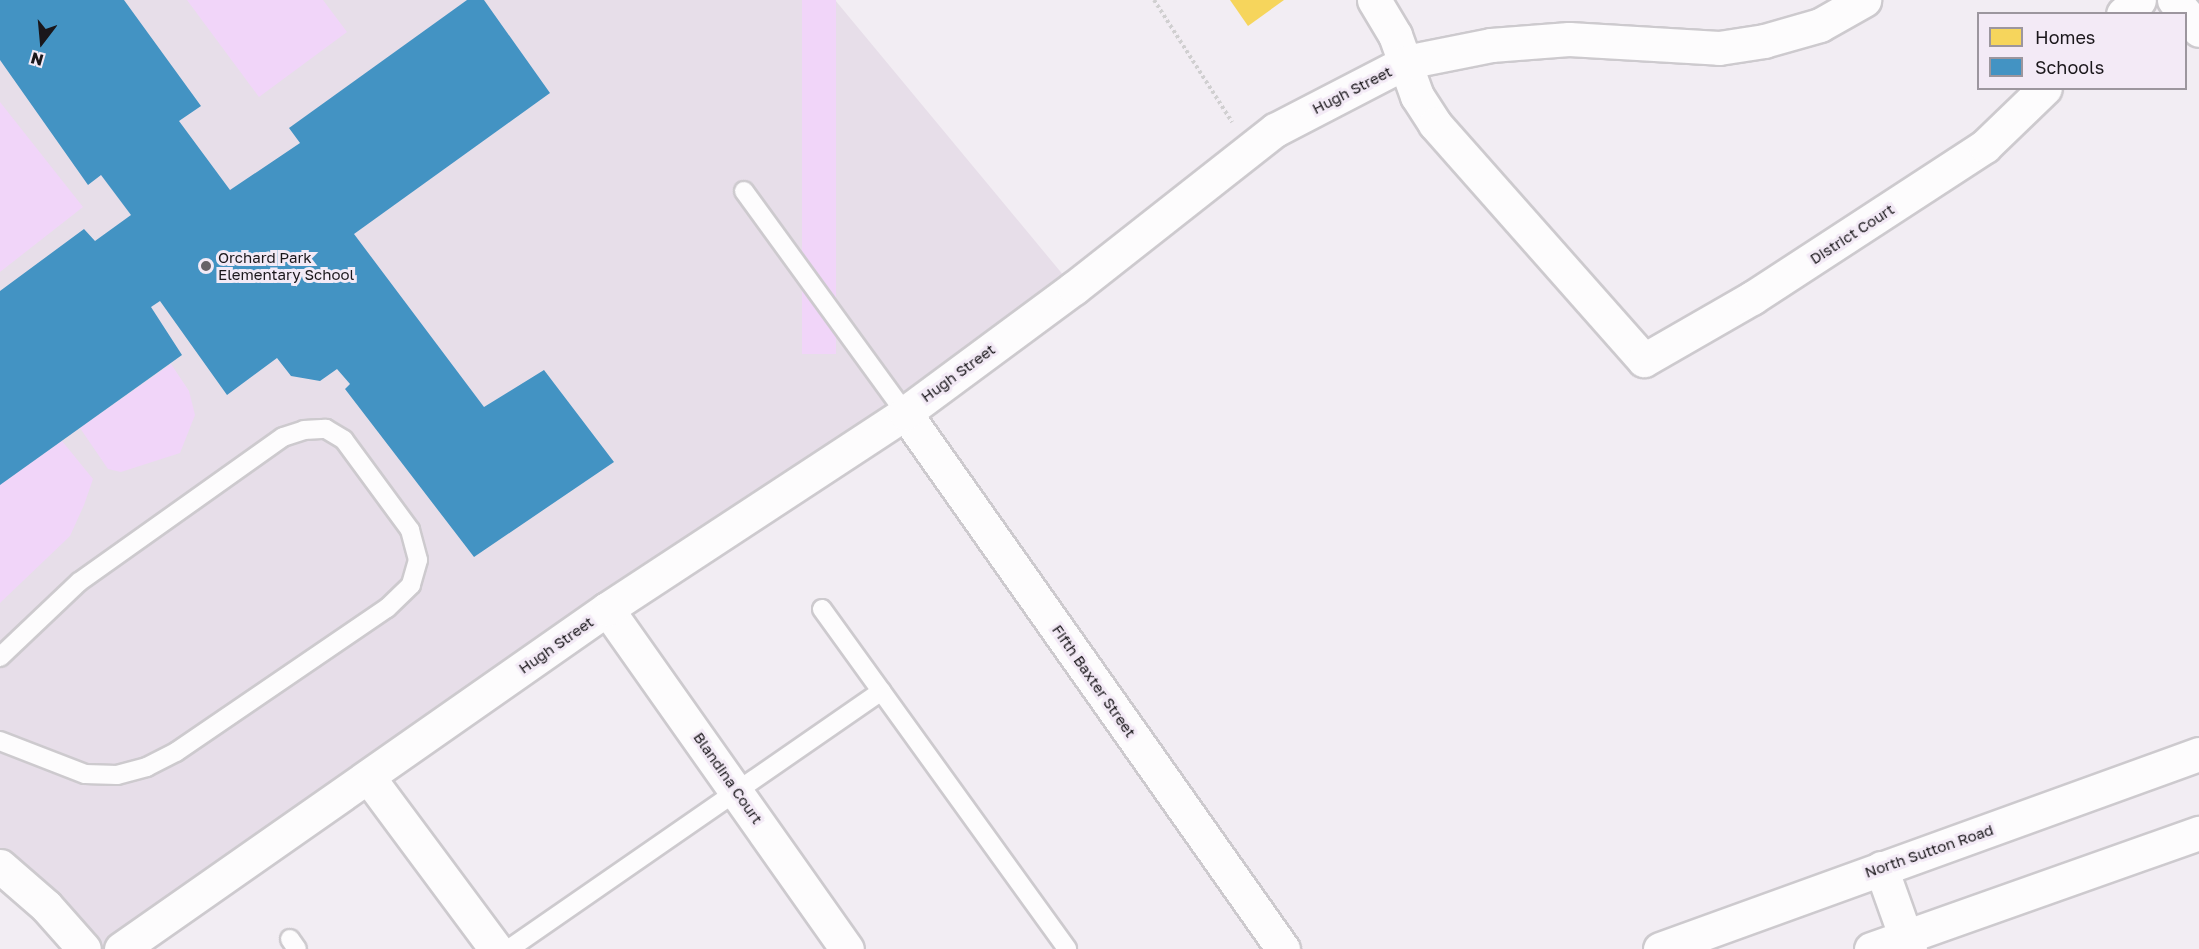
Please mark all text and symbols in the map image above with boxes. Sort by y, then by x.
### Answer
north arrow [12,12,72,72]
legend [1977,12,2187,90]
text: Homes [2035,26,2095,48]
text: N [28,48,46,71]
text: Schools [2035,56,2104,78]
street label: Hugh Street [1309,62,1395,118]
street label: District Court [1807,200,1897,268]
place label: Orchard Park Elementary School [218,248,354,283]
marker: Orchard Park Elementary School [199,259,213,273]
street label: Hugh Street [917,340,999,406]
street label: Hugh Street [515,613,597,677]
street label: Fifth Baxter Street [1048,621,1140,741]
street label: Blandina Court [690,729,766,827]
street label: North Sutton Road [1862,821,1996,881]

